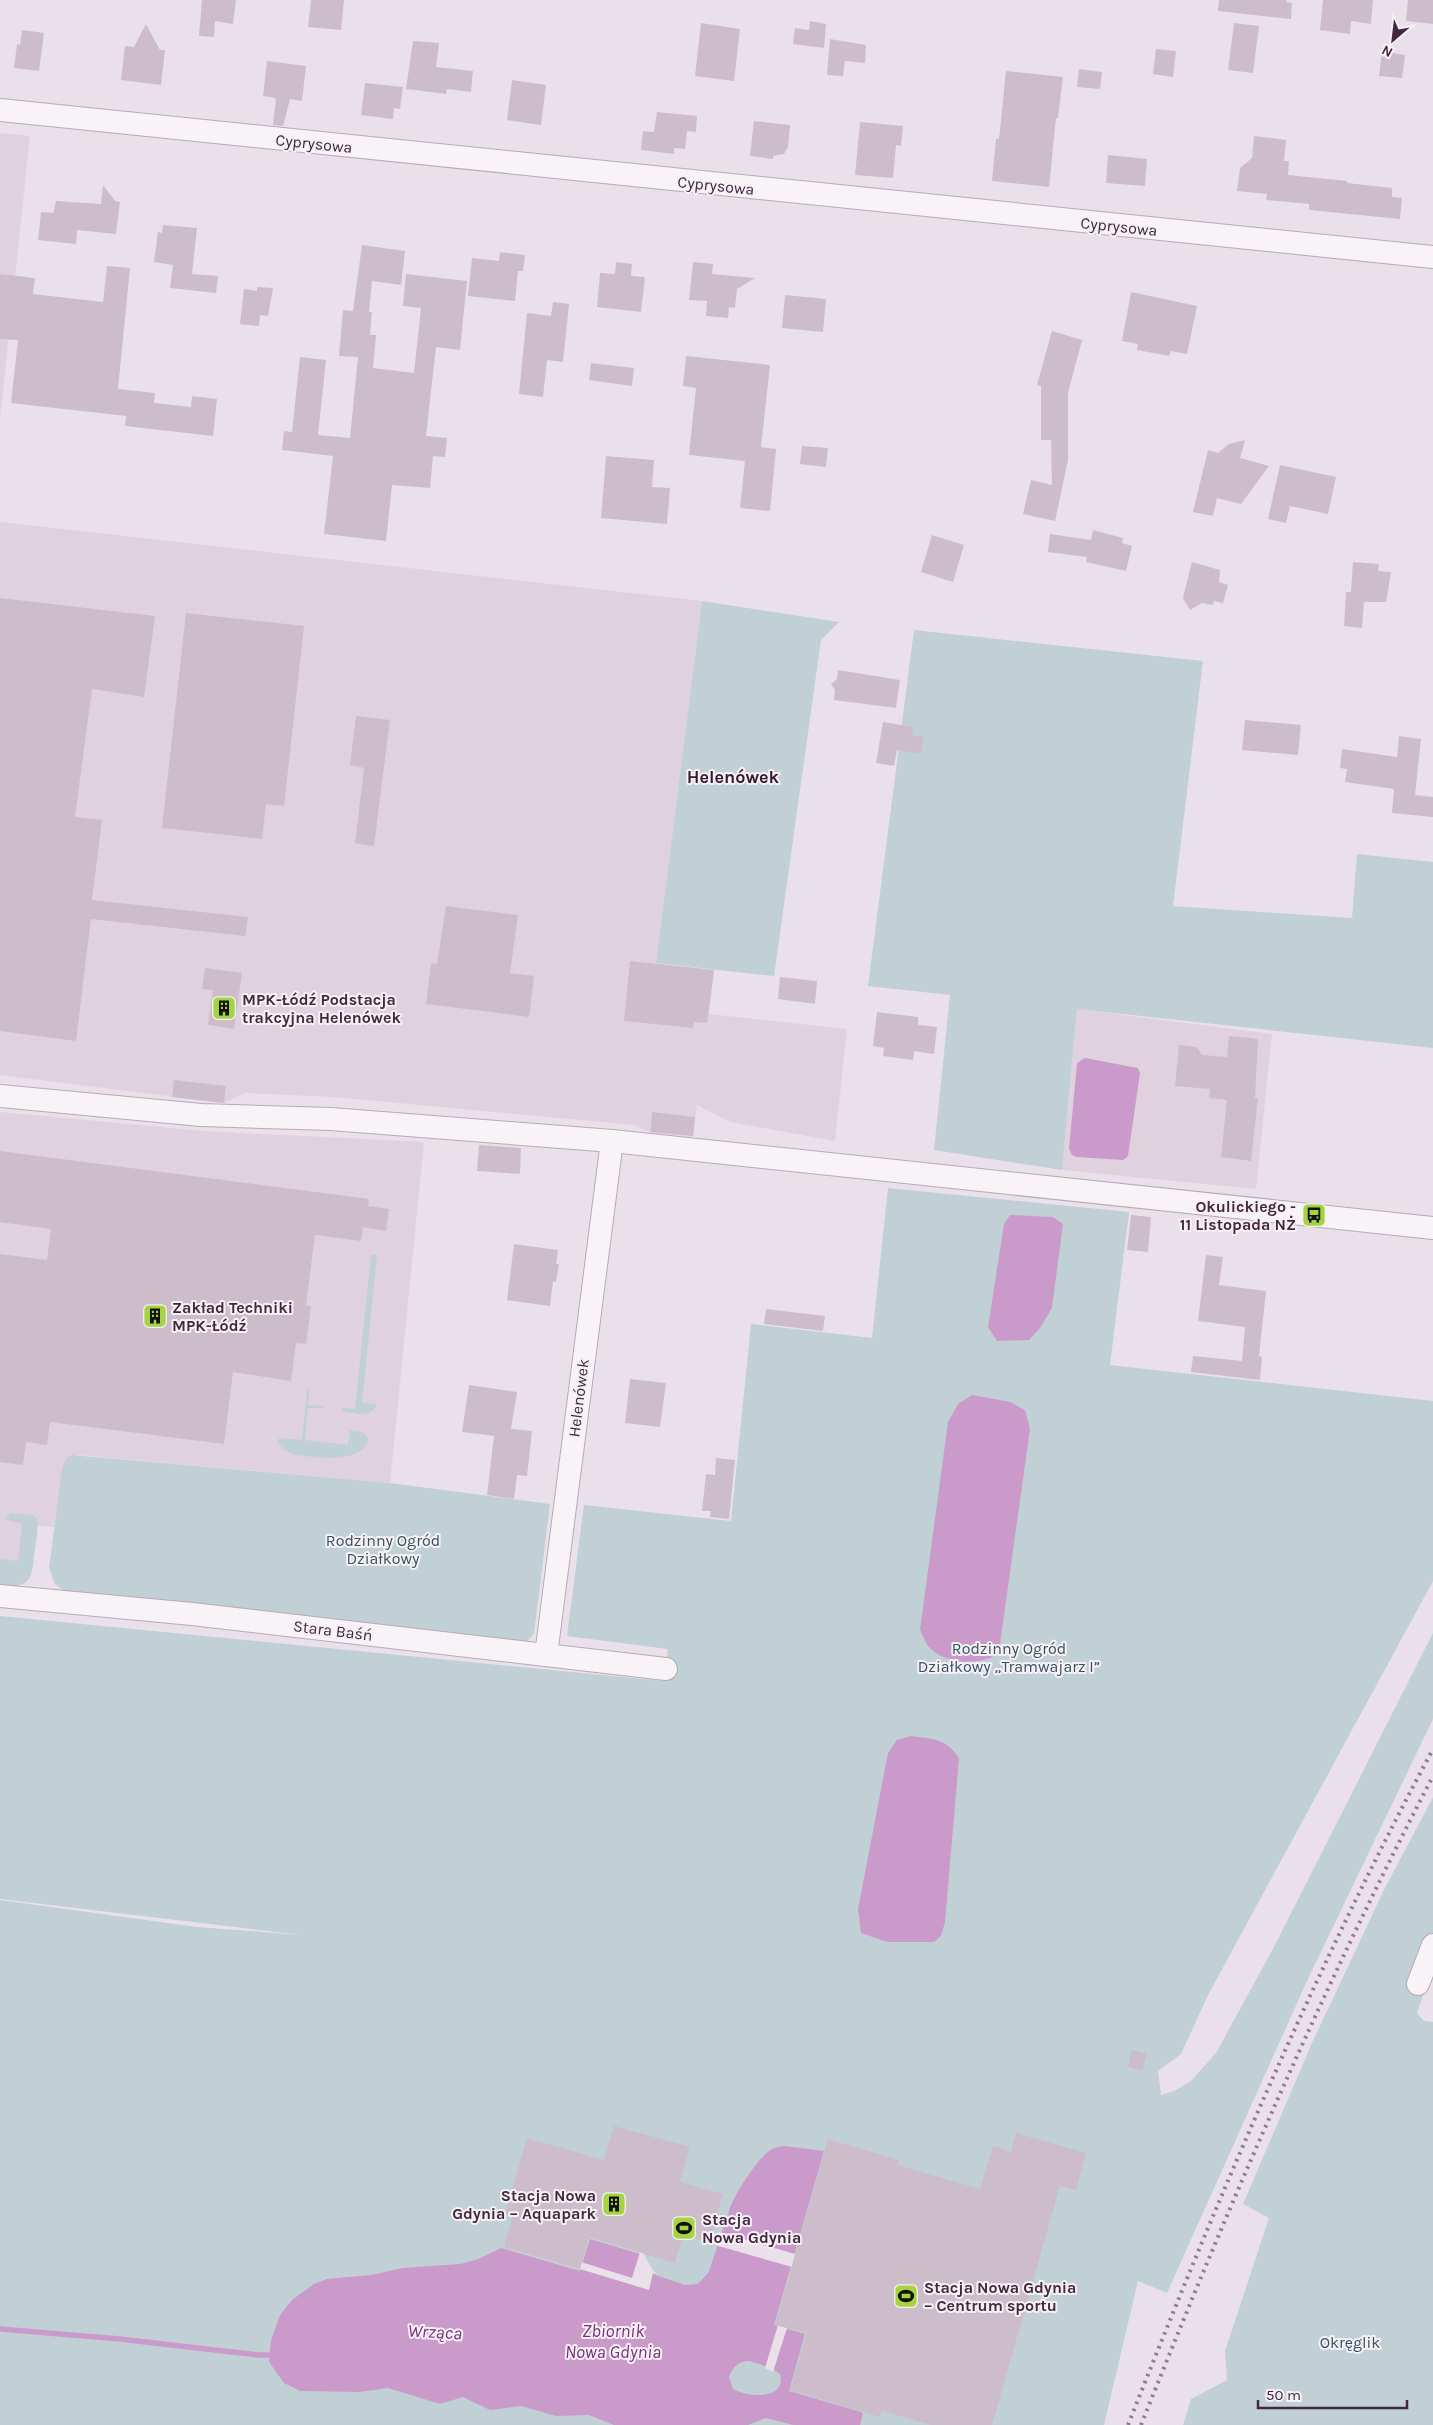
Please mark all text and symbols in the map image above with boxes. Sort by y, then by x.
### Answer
north arrow [1368,15,1418,65]
text: N [1379,41,1396,61]
street label: Cyprysowa [274,130,353,157]
street label: Cyprysowa [676,172,755,199]
street label: Cyprysowa [1079,213,1158,240]
district label: Helenówek [687,766,780,788]
place label: MPK-Łódź Podstacja trakcyjna Helenówek [242,990,401,1027]
building icon: MPK-Łódź Podstacja trakcyjna Helenówek [211,995,237,1021]
place label: Okulickiego - 11 Listopada NŻ [1180,1197,1296,1234]
bus stop icon: Okulickiego - 11 Listopada NŻ [1301,1202,1327,1228]
place label: Zakład Techniki MPK-Łódź [172,1298,293,1335]
building icon: Zakład Techniki MPK-Łódź [142,1303,168,1329]
street label: Helenówek [564,1358,593,1438]
park label: Rodzinny Ogród Działkowy [326,1531,440,1568]
street label: Stara Baśń [292,1616,374,1645]
park label: Rodzinny Ogród Działkowy „Tramwajarz I” [918,1639,1100,1676]
place label: Stacja Nowa Gdynia – Aquapark [452,2186,597,2223]
building icon: Stacja Nowa Gdynia – Aquapark [601,2191,627,2217]
place label: Stacja Nowa Gdynia [702,2210,801,2247]
sports icon: Stacja Nowa Gdynia [671,2215,697,2241]
place label: Stacja Nowa Gdynia – Centrum sportu [924,2278,1076,2315]
sports icon: Stacja Nowa Gdynia – Centrum sportu [893,2283,919,2309]
water label: Wrząca [407,2320,463,2344]
water label: Zbiornik Nowa Gdynia [565,2320,661,2363]
park label: Okręglik [1320,2333,1380,2352]
scale bar [1258,2378,1407,2410]
text: 50 m [1266,2386,1301,2404]

